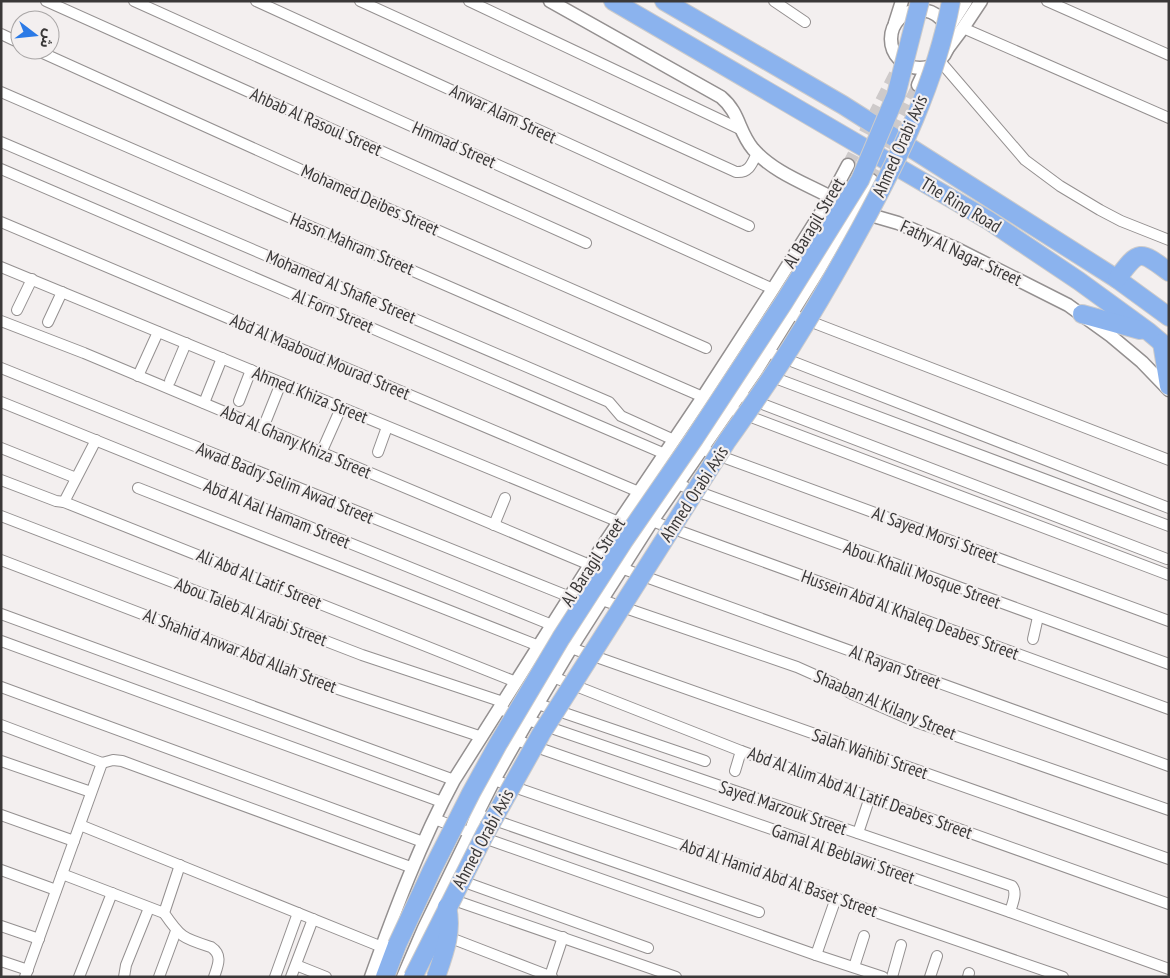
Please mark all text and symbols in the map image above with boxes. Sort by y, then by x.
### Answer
north arrow [10,10,60,60]
text: ش [36,27,59,50]
street label: Anwar Alam Street [446,79,560,148]
street label: Ahbab Al Rasoul Street [247,82,386,161]
street label: Ahmed Orabi Axis [867,91,932,201]
street label: Hmmad Street [409,116,500,173]
street label: Mohamed Deibes Street [298,159,443,240]
street label: The Ring Road [917,172,1006,238]
street label: Al Baragil Street [778,173,850,272]
street label: Hassn Mahram Street [287,207,418,280]
street label: Fathy Al Nagar Street [897,214,1026,291]
street label: Mohamed Al Shafie Street [263,245,420,328]
street label: Al Forn Street [289,283,377,338]
street label: Abd Al Maaboud Mourad Street [227,308,414,405]
street label: Ahmed Khiza Street [249,361,371,428]
street label: Abd Al Ghany Khiza Street [217,399,375,484]
street label: Awad Badry Selim Awad Street [193,436,377,529]
street label: Ahmed Orabi Axis [654,441,733,546]
street label: Abd Al Aal Hamam Street [201,474,354,553]
street label: Al Sayed Morsi Street [869,501,1001,568]
street label: Al Baragil Street [555,513,630,610]
street label: Abou Khalil Mosque Street [841,535,1004,614]
street label: Ali Abd Al Latif Street [193,543,325,614]
street label: Hussein Abd Al Khaleq Deabes Street [798,564,1022,665]
street label: Abou Taleb Al Arabi Street [172,572,331,651]
street label: Al Shahid Anwar Abd Allah Street [140,603,340,698]
street label: Al Rayan Street [846,639,944,694]
street label: Shaaban Al Kilany Street [811,664,960,745]
street label: Salah Wahibi Street [809,723,931,784]
street label: Abd Al Alim Abd Al Latif Deabes Street [745,741,976,844]
street label: Sayed Marzouk Street [716,775,850,840]
street label: Ahmed Orabi Axis [447,785,518,893]
street label: Gamal Al Beblawi Street [769,818,918,889]
street label: Abd Al Hamid Abd Al Baset Street [678,833,881,922]

